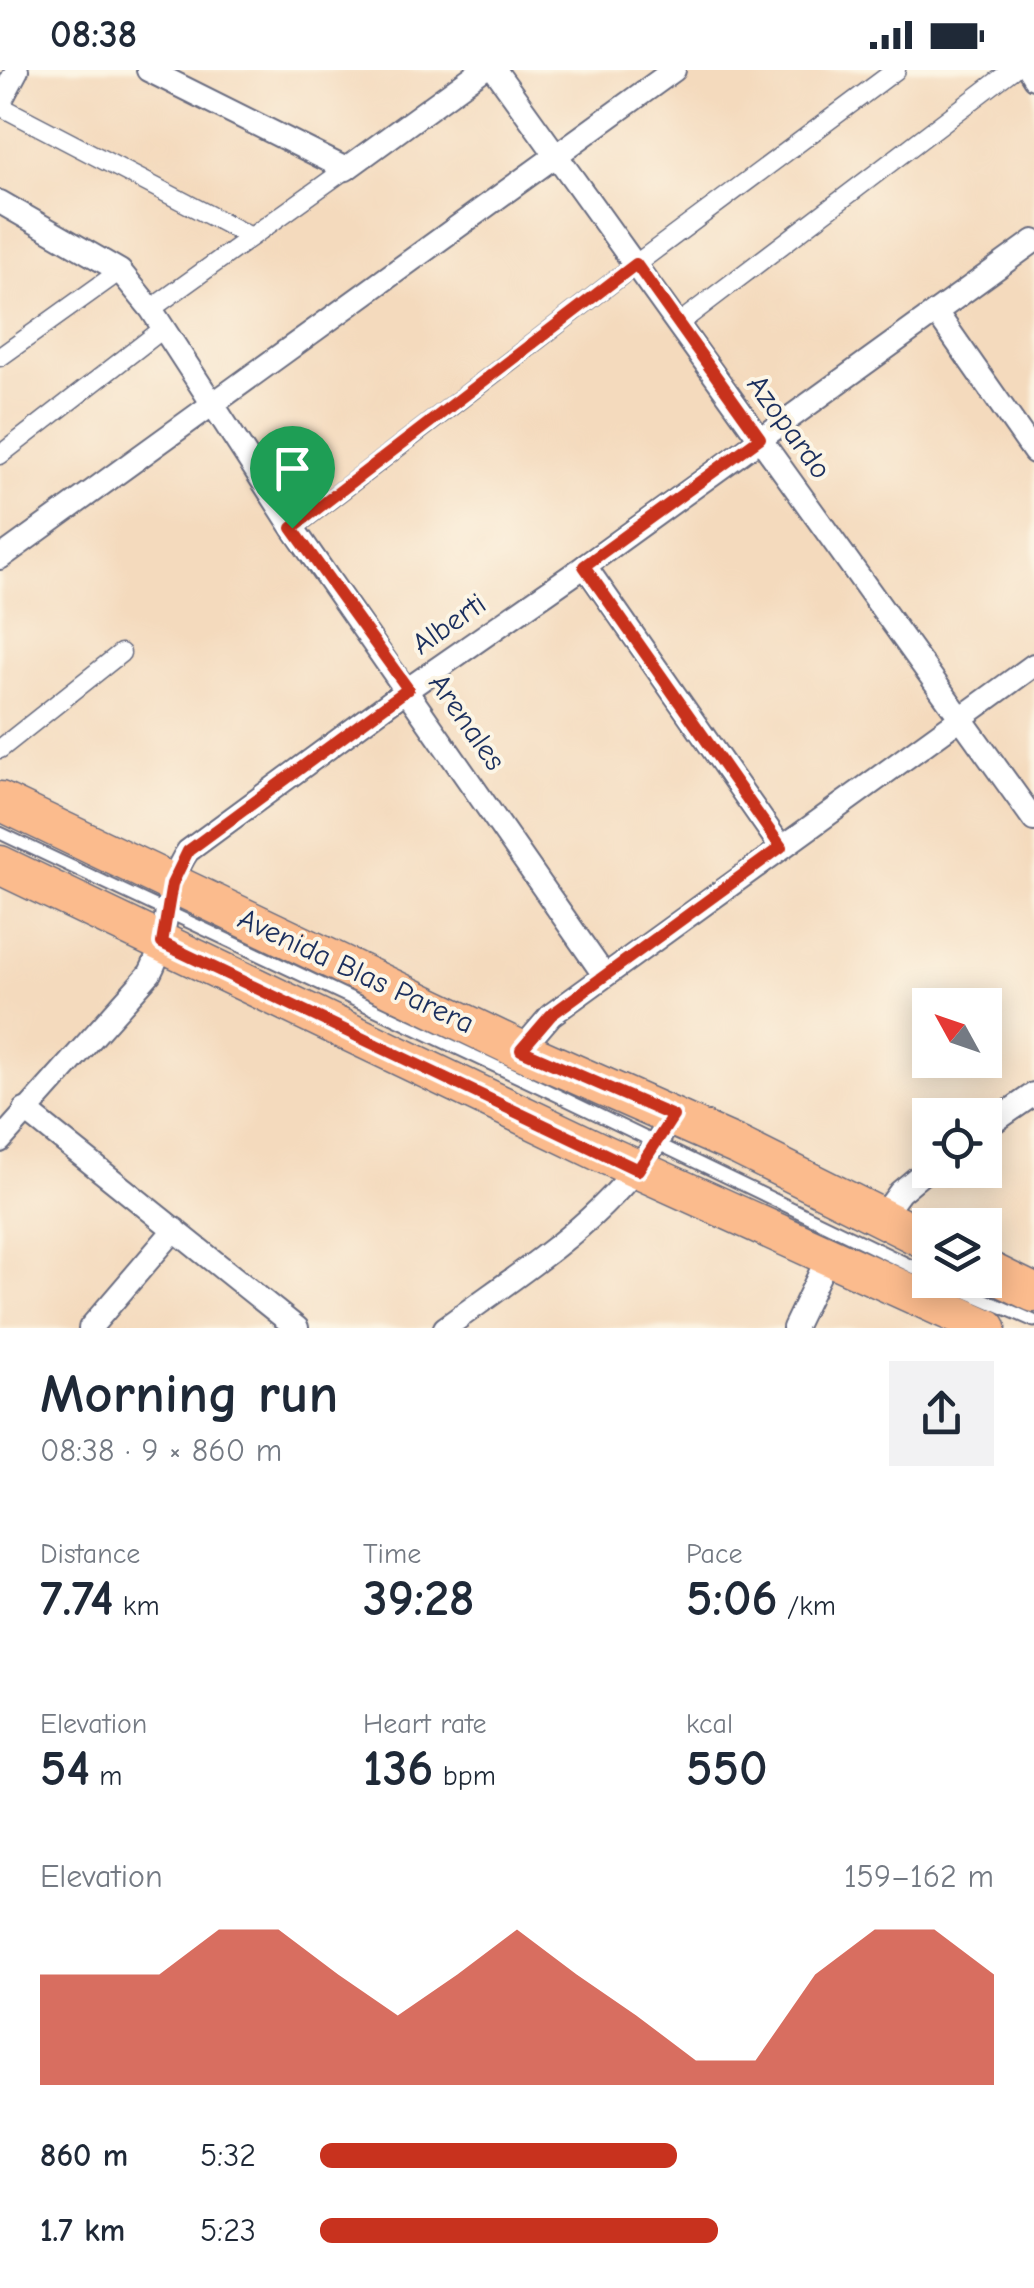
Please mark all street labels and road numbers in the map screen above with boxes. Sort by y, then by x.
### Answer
street label: Azopardo [740,368,838,486]
street label: Alberti [405,586,493,662]
street label: Arenales [421,667,513,777]
street label: Avenida Blas Parera [232,901,480,1041]

